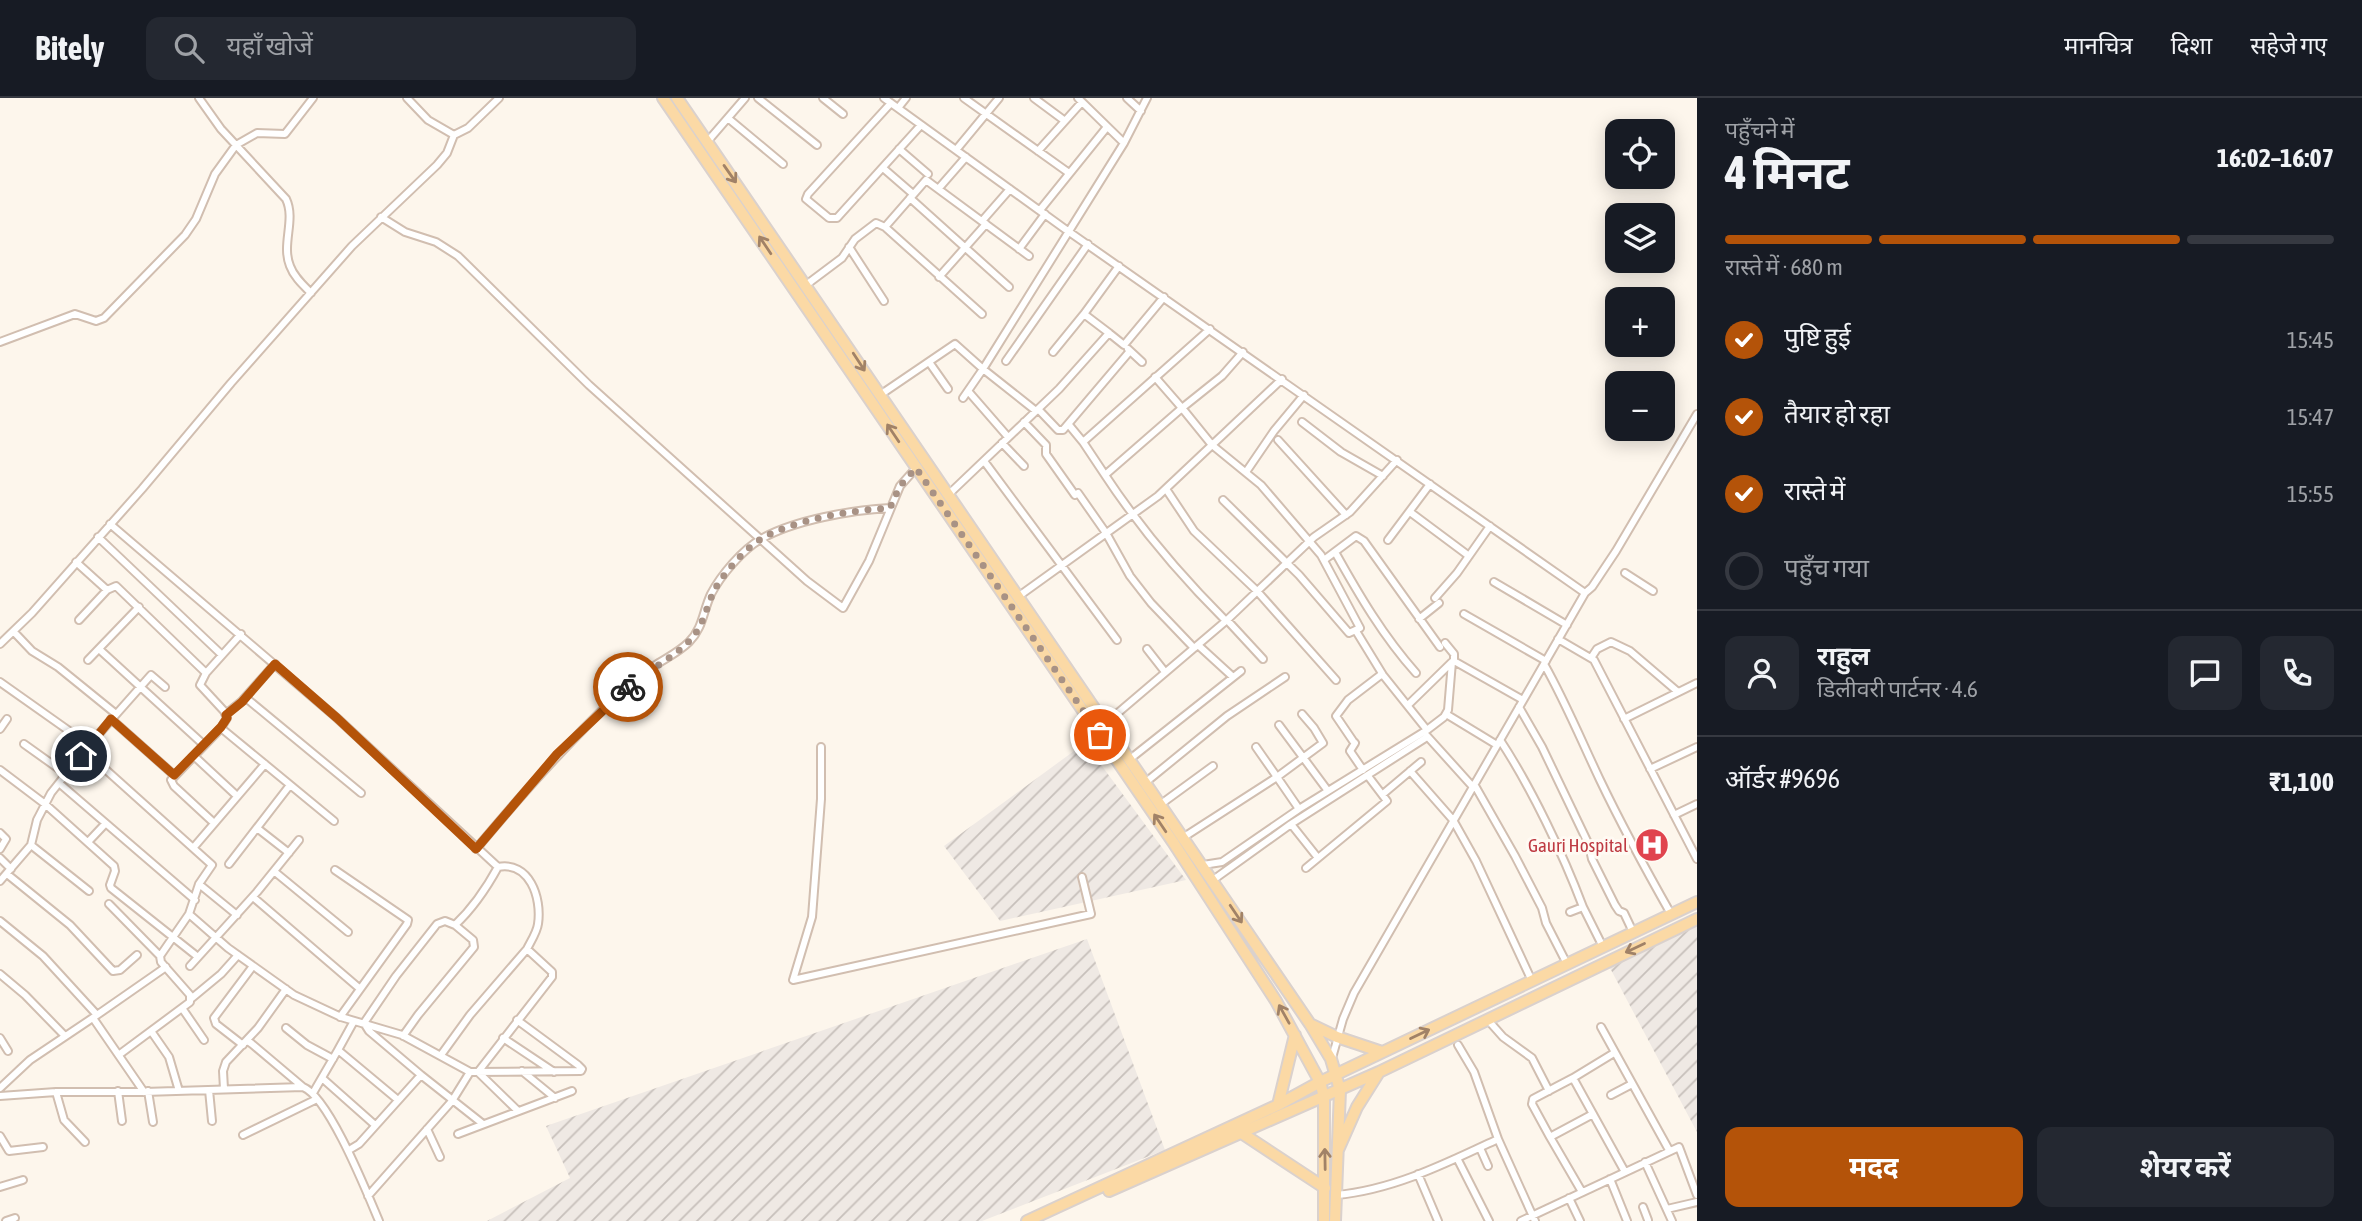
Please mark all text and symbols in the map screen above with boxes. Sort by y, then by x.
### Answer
search box [146,17,636,80]
text: Bitely [35,29,104,67]
icon: search [170,29,208,67]
text: यहाँ खोजें [226,31,313,61]
text: मानचित्र [2064,32,2133,59]
text: दिशा [2171,32,2212,59]
text: सहेजे गए [2250,32,2327,59]
text: पहुँचने में [1725,117,1795,143]
map controls [1605,119,1675,441]
button: locate [1605,119,1675,189]
text: 16:02–16:07 [2217,143,2334,173]
text: 4 मिनट [1725,146,1849,199]
one-way arrow [723,164,737,183]
button: layers [1605,203,1675,273]
one-way arrow [758,236,772,255]
text: रास्ते में · 680 m [1725,254,1843,280]
button: + [1605,287,1675,357]
icon: check [1725,321,1763,359]
text: पुष्टि हुई [1784,322,1851,352]
text: 15:45 [2287,327,2334,353]
one-way arrow [851,352,866,371]
button: − [1605,371,1675,441]
icon: check [1725,398,1763,436]
text: तैयार हो रहा [1784,399,1890,429]
text: 15:47 [2287,404,2334,430]
one-way arrow [885,424,900,443]
icon: check [1725,475,1763,513]
text: रास्ते में [1784,476,1845,506]
text: 15:55 [2287,481,2334,507]
text: पहुँच गया [1784,553,1869,583]
button: person [1725,636,1799,710]
button: chat [2168,636,2242,710]
button: phone [2260,636,2334,710]
text: राहुल [1817,641,1870,671]
courier [593,652,663,722]
icon: bike [609,668,647,706]
text: डिलीवरी पार्टनर · 4.6 [1817,676,1978,702]
pin [1070,705,1130,765]
icon: bag [1081,716,1119,754]
pin [51,726,111,786]
icon: home [62,737,100,775]
text: ऑर्डर #9696 [1725,764,1840,794]
text: ₹1,100 [2269,767,2334,797]
one-way arrow [1153,814,1167,833]
hospital icon: Gauri Hospital [1633,826,1671,864]
place label: Gauri Hospital [1528,834,1628,856]
one-way arrow [1229,904,1243,923]
one-way arrow [1625,942,1646,956]
one-way arrow [1277,1004,1290,1025]
one-way arrow [1409,1027,1430,1041]
button: मदद [1725,1127,2023,1207]
button: शेयर करें [2037,1127,2334,1207]
one-way arrow [1318,1148,1332,1171]

